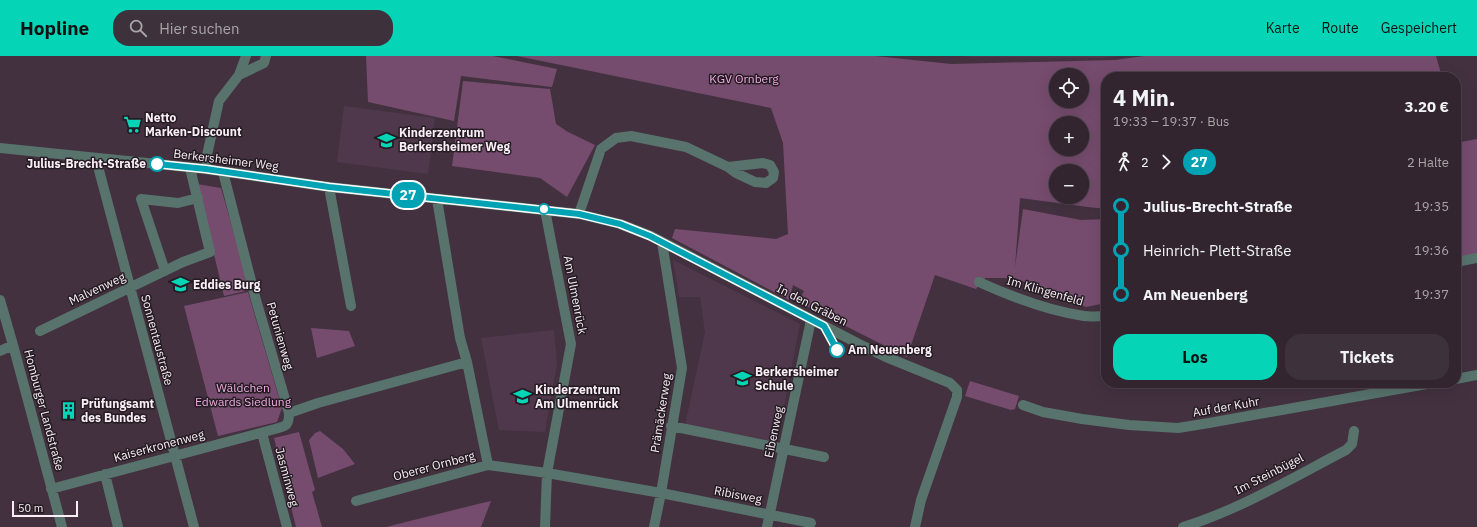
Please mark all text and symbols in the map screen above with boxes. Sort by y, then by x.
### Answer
search box [113,10,393,46]
text: Hopline [20,16,89,40]
icon: search [127,17,149,39]
text: Hier suchen [159,19,240,38]
text: Karte [1266,19,1300,37]
text: Route [1322,19,1359,37]
text: Gespeichert [1381,19,1457,37]
map controls [1049,68,1089,204]
button: locate [1049,68,1089,108]
park label: KGV Ornberg [709,71,779,86]
text: 4 Min. [1113,83,1176,112]
text: 3.20 € [1404,97,1449,116]
place label: Netto Marken-Discount [145,110,242,139]
text: 19:33 – 19:37 · Bus [1113,113,1229,130]
supermarket icon: Netto Marken-Discount [122,115,142,135]
button: + [1049,116,1089,156]
place label: Kinderzentrum Berkersheimer Weg [399,125,510,154]
school or university icon: Kinderzentrum Berkersheimer Weg [376,130,396,150]
street label: Berkersheimer Weg [173,146,280,173]
icon: walk [1113,151,1135,173]
icon: forward [1155,151,1177,173]
text: 27 [1191,153,1208,171]
text: 2 [1141,154,1149,171]
text: 2 Halte [1407,154,1449,171]
place label: Julius-Brecht-Straße [26,156,146,171]
marker: Julius-Brecht-Straße [149,156,165,172]
button: − [1049,164,1089,204]
line badge: 27 [390,182,426,208]
text: 27 [400,186,416,204]
text: Julius-Brecht-Straße [1143,197,1292,216]
text: 19:35 [1414,198,1449,215]
unlabelled marker [538,203,550,215]
text: Heinrich- Plett-Straße [1143,241,1291,260]
text: 19:36 [1414,242,1449,259]
street label: Am Ulmenrück [561,254,591,336]
street label: Malvenweg [66,269,128,308]
street label: Im Klingenfeld [1005,272,1085,309]
school or university icon: Eddies Burg [170,275,190,295]
place label: Eddies Burg [193,277,261,292]
street label: In den Gräben [774,280,850,329]
text: Am Neuenberg [1143,285,1248,304]
text: 19:37 [1414,286,1449,303]
street label: Sonnentaustraße [138,293,177,387]
street label: Petunienweg [264,300,298,372]
button: Los [1113,334,1277,380]
button: Tickets [1285,334,1449,380]
marker: Am Neuenberg [829,342,845,358]
place label: Am Neuenberg [848,342,932,357]
street label: Homburger Landstraße [21,348,68,473]
place label: Berkersheimer Schule [755,364,839,393]
school or university icon: Berkersheimer Schule [732,369,752,389]
street label: Prämäckerweg [647,372,674,454]
park label: Wäldchen Edwards Siedlung [195,380,292,409]
place label: Kinderzentrum Am Ulmenrück [535,382,620,411]
school or university icon: Kinderzentrum Am Ulmenrück [512,387,532,407]
street label: Auf der Kuhr [1191,393,1261,420]
place label: Prüfungsamt des Bundes [81,396,155,425]
building icon: Prüfungsamt des Bundes [58,401,78,421]
street label: Eibenweg [761,404,786,459]
street label: Kaiserkronenweg [112,426,207,465]
street label: Jasminweg [272,446,303,509]
street label: Oberer Ornberg [391,447,477,484]
street label: Im Steinbügel [1232,450,1306,497]
street label: Ribisweg [713,483,764,507]
scale bar [12,499,78,518]
text: 50 m [18,501,43,515]

